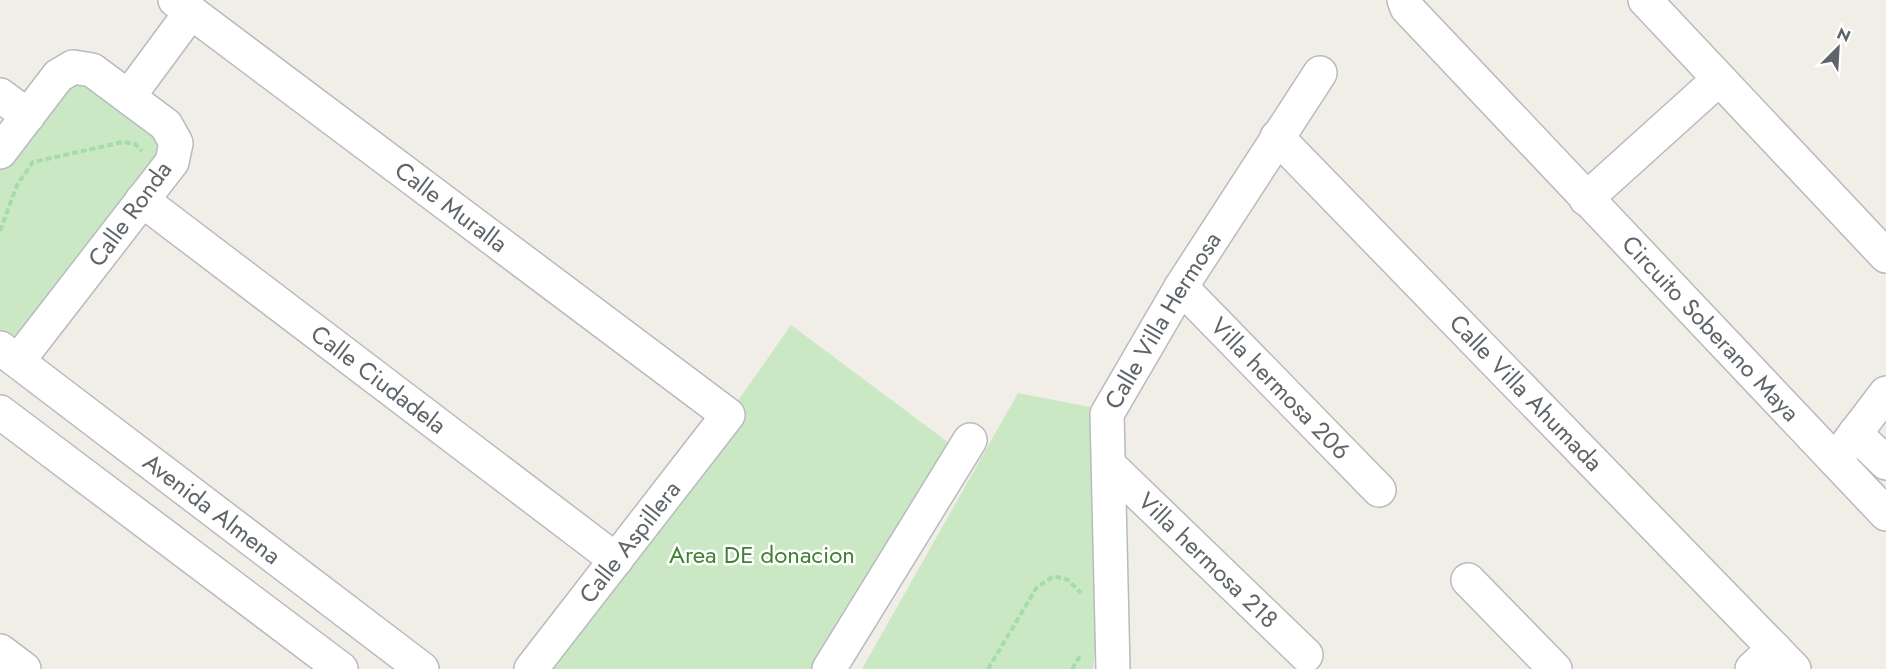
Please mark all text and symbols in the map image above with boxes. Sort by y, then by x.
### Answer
north arrow [1808,18,1868,78]
text: N [1833,22,1854,48]
street label: Calle Muralla [388,153,515,261]
street label: Calle Ronda [79,154,180,274]
street label: Calle Villa Hermosa [1096,225,1229,415]
street label: Circuito Soberano Maya [1614,227,1808,429]
street label: Calle Villa Ahumada [1441,306,1611,479]
street label: Villa hermosa 206 [1203,309,1358,468]
street label: Calle Ciudadela [304,316,454,442]
street label: Avenida Almena [136,445,288,573]
street label: Calle Aspillera [571,473,689,610]
street label: Villa hermosa 218 [1130,484,1286,636]
park label: Area DE donacion [669,537,855,572]

